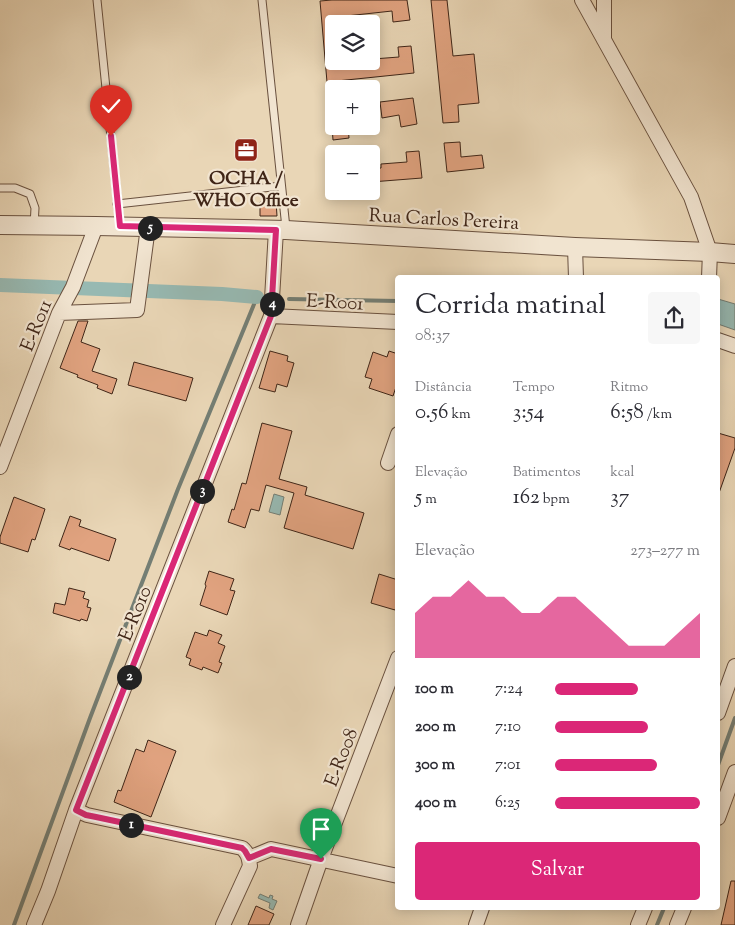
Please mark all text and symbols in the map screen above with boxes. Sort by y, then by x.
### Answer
map controls [325,15,380,200]
button: layers [325,15,380,70]
button: + [325,80,380,135]
pin [90,85,132,136]
icon: check [97,92,125,120]
office icon: OCHA / WHO Office [233,137,259,163]
button: − [325,145,380,200]
place label: OCHA / WHO Office [193,166,299,215]
street label: Rua Carlos Pereira [368,203,520,238]
pin: 5 [138,216,162,240]
text: 5 [148,218,153,238]
text: Corrida matinal [415,286,606,326]
street label: E-R001 [305,289,365,319]
pin: 4 [260,292,284,316]
button: share [648,292,700,344]
text: 4 [269,294,276,314]
street label: E-R011 [15,295,60,356]
text: 08:37 [415,325,450,348]
text: Distância [415,378,472,398]
text: Tempo [513,378,555,398]
text: Ritmo [610,378,648,398]
text: 0.56 [415,398,448,428]
text: 3:54 [513,398,544,428]
text: 6:58 [610,398,644,428]
text: km [448,405,471,425]
text: /km [644,405,672,425]
text: Elevação [415,463,467,483]
text: Batimentos [513,463,581,483]
text: kcal [610,463,634,483]
pin: 3 [190,478,214,504]
text: 3 [200,481,205,501]
text: 5 [415,483,422,513]
text: 162 [513,483,540,513]
text: 37 [610,483,629,513]
text: m [422,490,437,510]
text: bpm [540,490,570,510]
text: Elevação [415,540,475,563]
text: 273–277 m [630,540,700,563]
street label: E-R010 [113,582,160,646]
pin: 2 [116,664,142,690]
text: 2 [126,667,133,687]
text: 100 m [415,678,454,701]
text: 7:24 [495,678,523,701]
text: 200 m [415,716,456,739]
text: 7:10 [495,716,521,739]
street label: E-R008 [319,725,366,791]
text: 300 m [415,754,455,777]
text: 7:01 [495,754,521,777]
text: 400 m [415,792,457,815]
text: 6:25 [495,792,520,815]
pin [300,808,342,859]
pin: 1 [118,812,144,838]
text: 1 [129,815,134,835]
icon: arrive [307,815,335,843]
button: Salvar [415,842,700,900]

